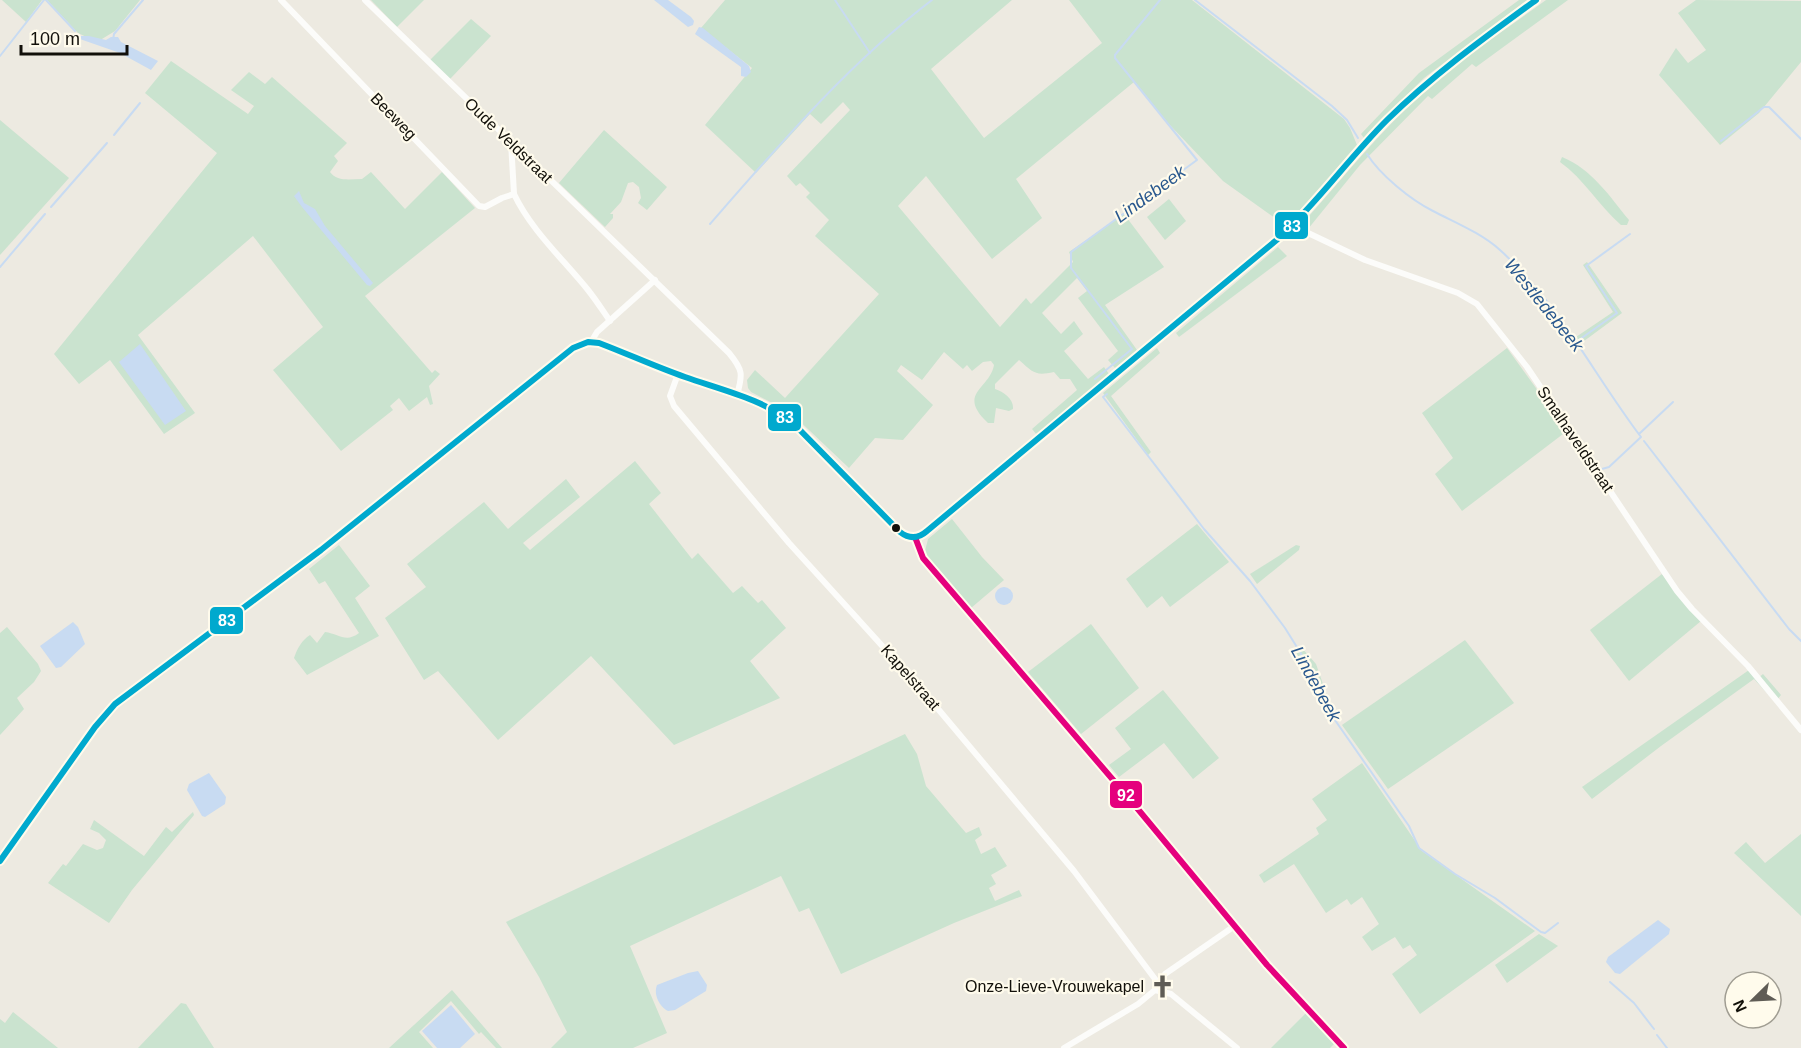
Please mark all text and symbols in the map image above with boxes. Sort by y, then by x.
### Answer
scale bar [21,18,128,56]
text: 100 m [30,29,80,49]
street label: Beeweg [367,90,420,143]
street label: Oude Veldstraat [461,94,556,187]
water label: Lindebeek [1111,161,1190,227]
line badge: 83 [1274,211,1309,240]
text: 83 [1283,218,1301,235]
water label: Westledebeek [1500,255,1588,356]
street label: Smalhaveldstraat [1534,383,1618,496]
line badge: 83 [767,403,802,432]
text: 83 [776,409,794,426]
unlabelled marker [890,522,902,534]
line badge: 83 [209,606,244,635]
text: 83 [218,612,236,629]
street label: Kapelstraat [878,641,944,714]
water label: Lindebeek [1287,643,1345,726]
line badge: 92 [1109,780,1143,809]
text: 92 [1117,787,1135,804]
north arrow [1723,970,1783,1030]
church icon: Onze-Lieve-Vrouwekapel [1149,973,1175,999]
place label: Onze-Lieve-Vrouwekapel [965,978,1144,995]
text: N [1730,997,1750,1015]

